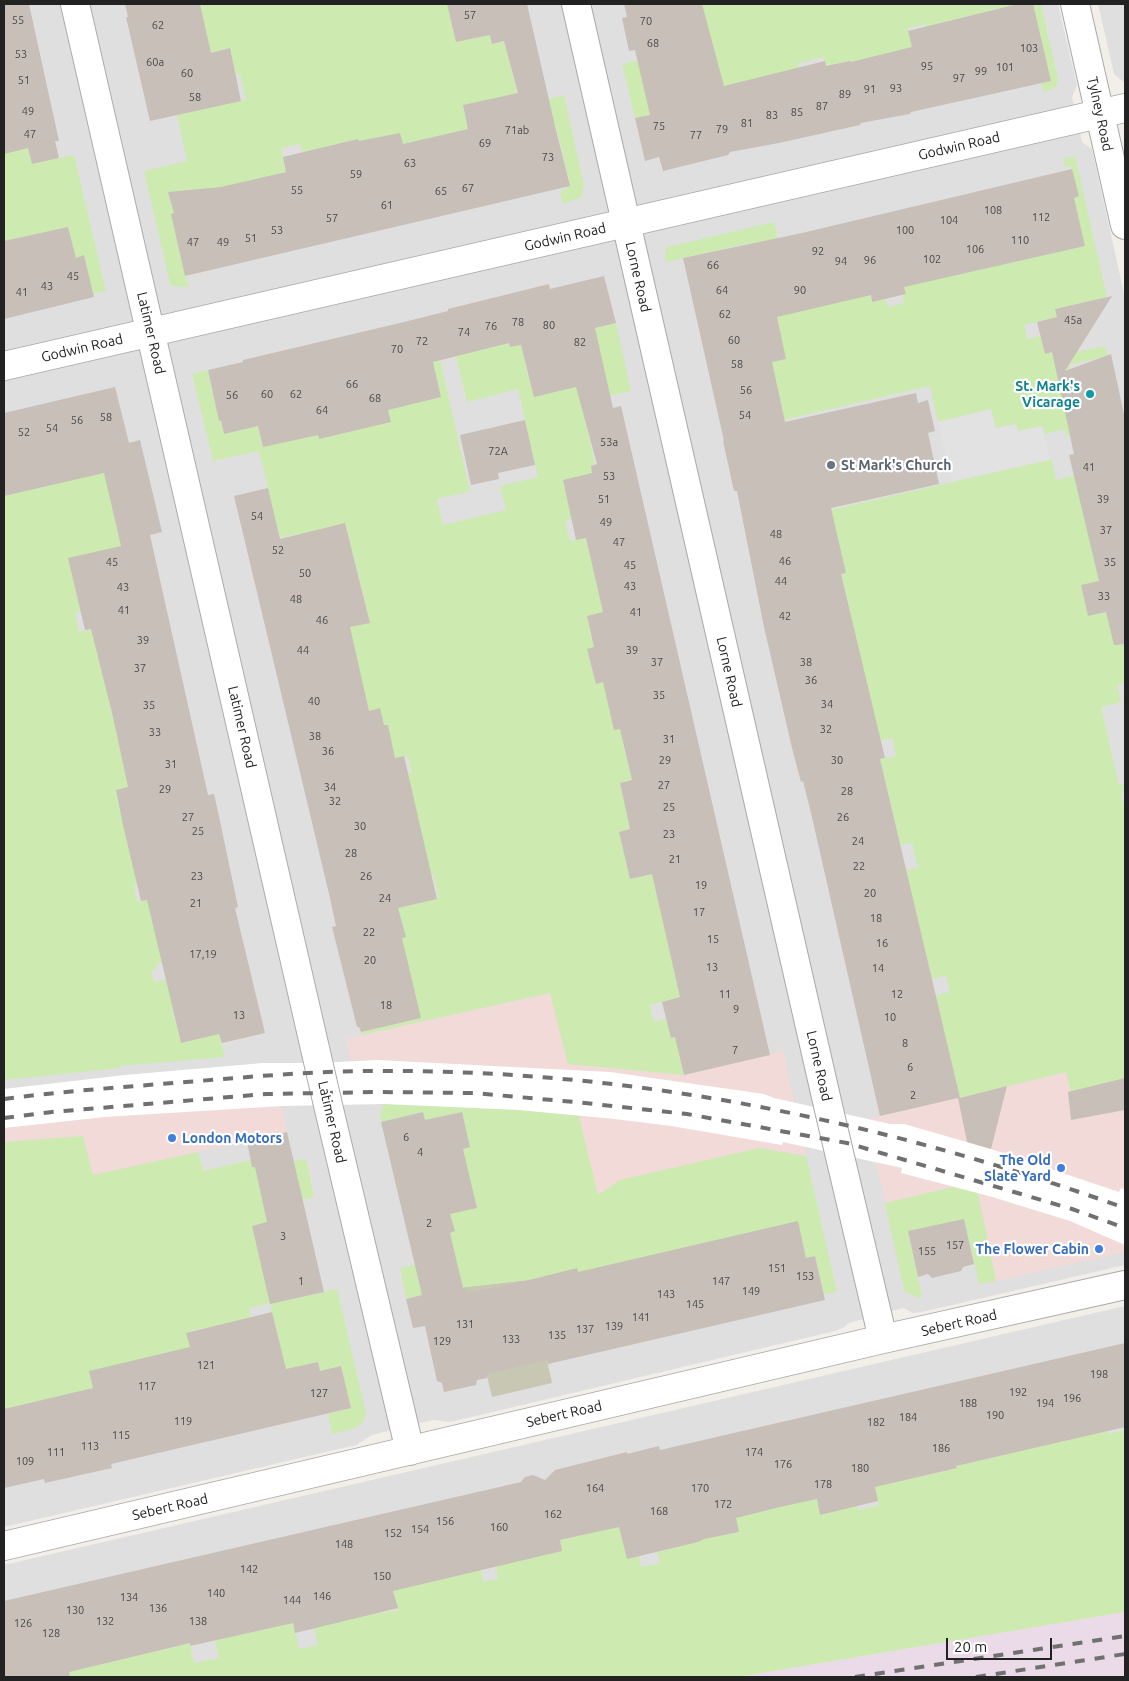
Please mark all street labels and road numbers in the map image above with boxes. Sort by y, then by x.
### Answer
street label: Tylney Road [1084,75,1116,153]
street label: Godwin Road [916,128,1002,164]
street label: Godwin Road [522,219,608,255]
street label: Lorne Road [622,240,654,314]
street label: Latimer Road [133,290,169,376]
street label: Godwin Road [39,330,125,366]
street label: Lorne Road [713,635,745,709]
street label: Latimer Road [224,684,260,770]
street label: Lorne Road [803,1029,835,1103]
street label: Latimer Road [314,1079,350,1165]
street label: Sebert Road [919,1306,999,1340]
street label: Sebert Road [524,1397,604,1431]
street label: Sebert Road [130,1490,210,1524]

